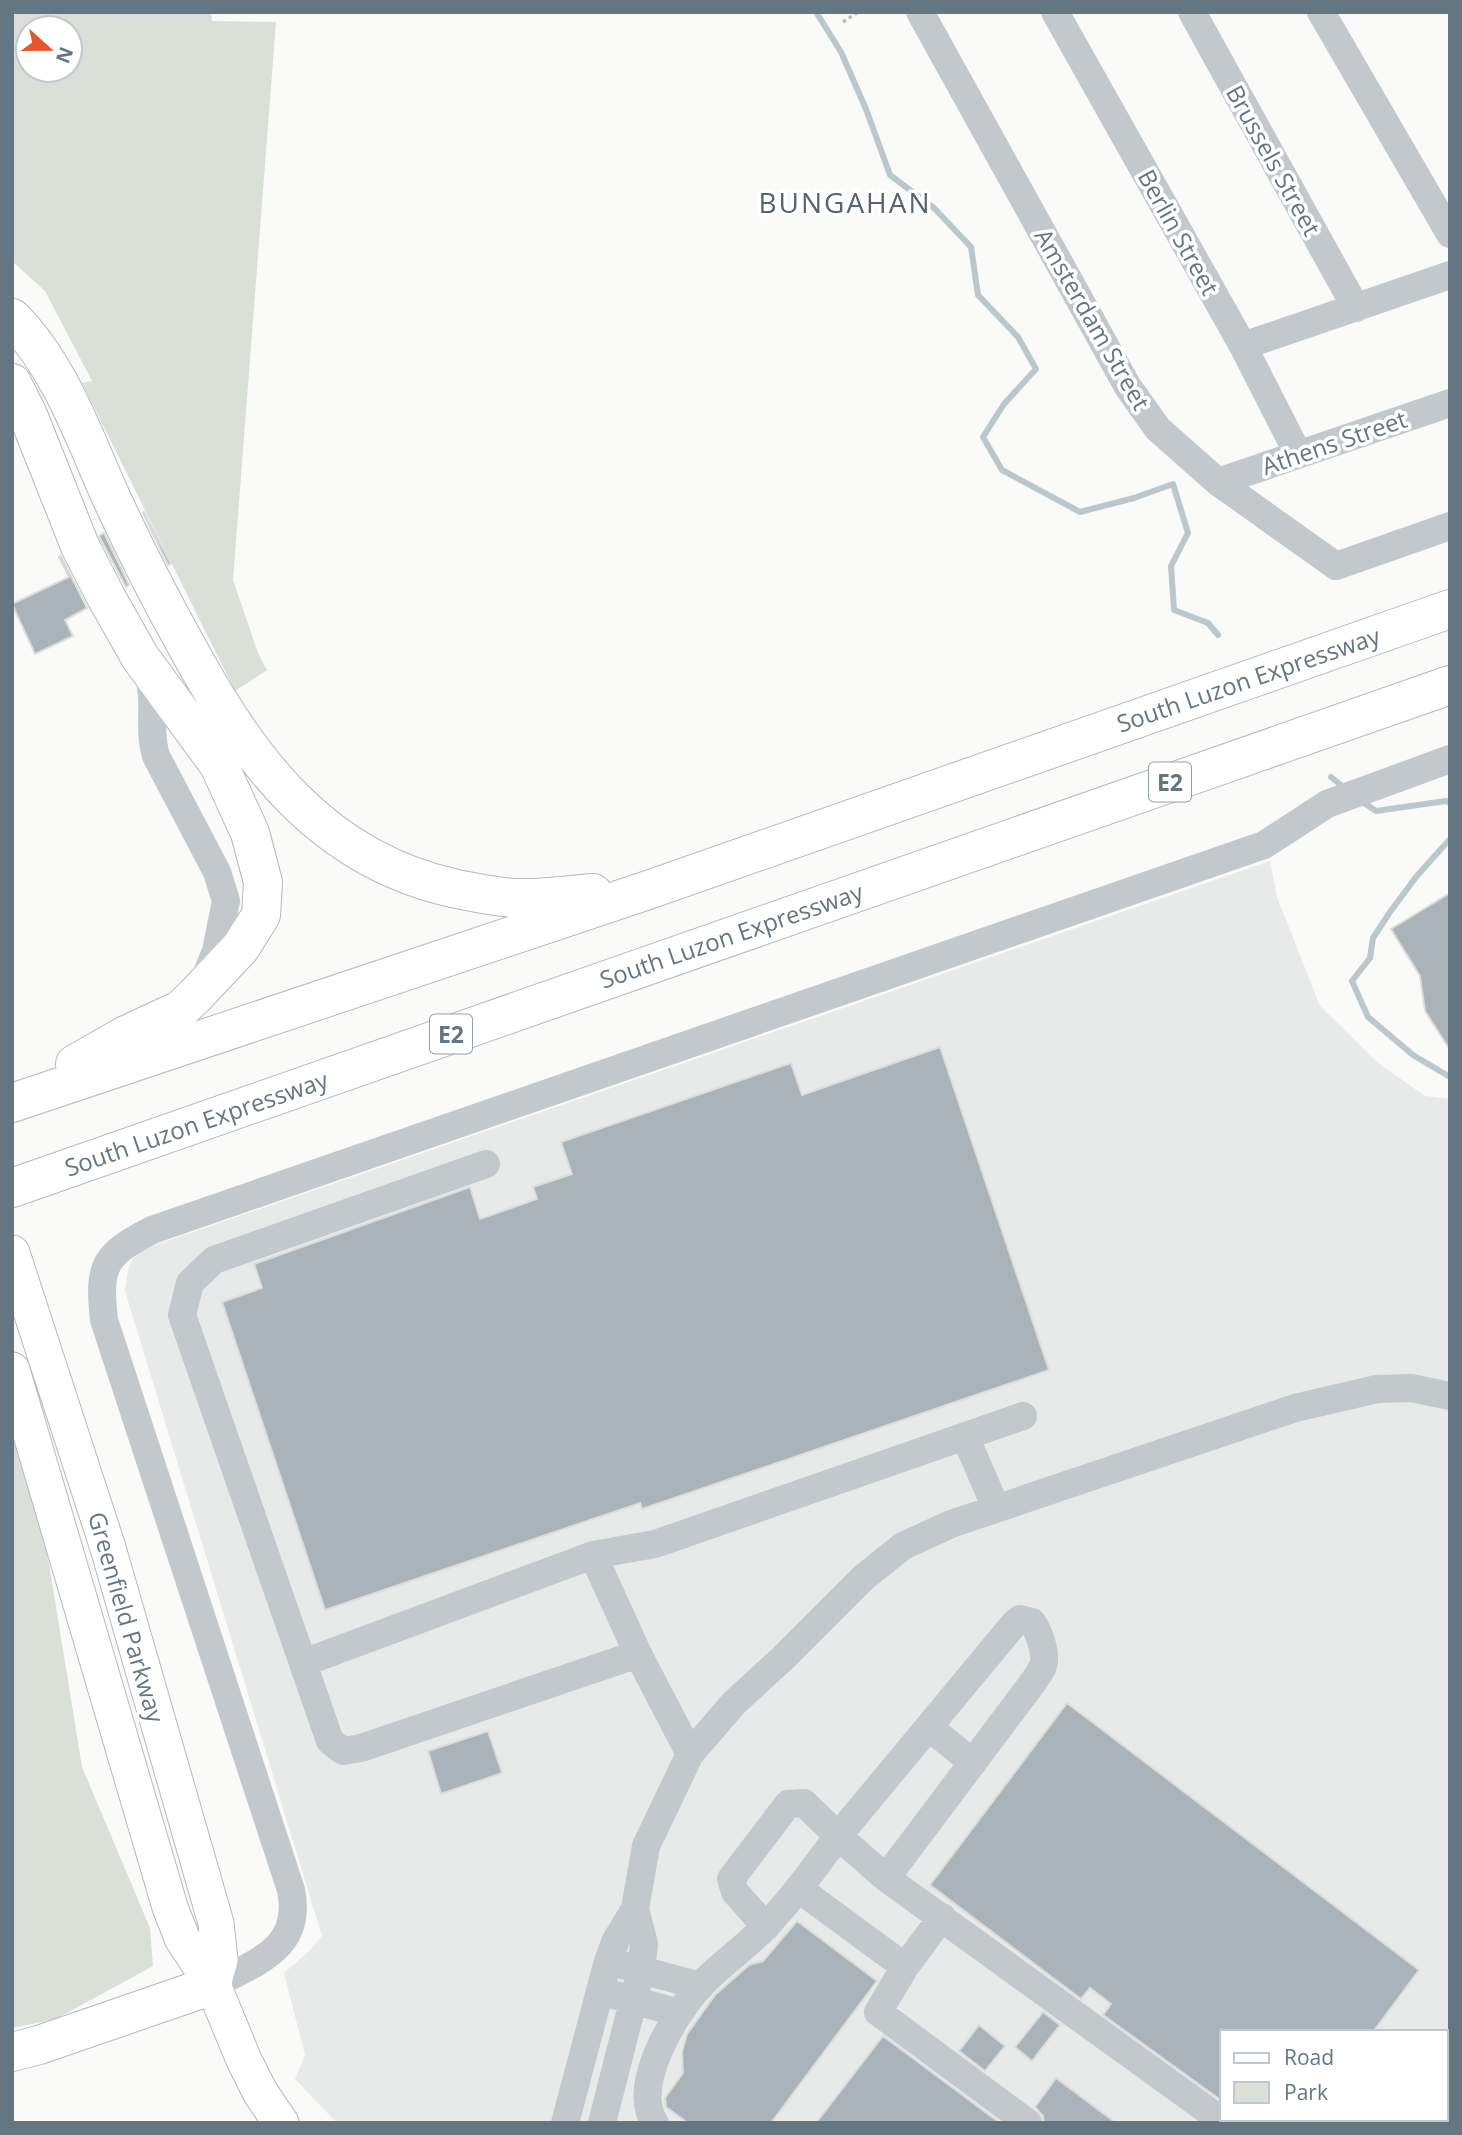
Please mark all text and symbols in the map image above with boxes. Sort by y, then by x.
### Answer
north arrow [14,14,84,84]
text: N [50,43,80,67]
street label: Brussels Street [1219,79,1329,241]
street label: Berlin Street [1131,163,1227,301]
district label: BUNGAHAN [758,183,932,221]
street label: Amsterdam Street [1028,222,1158,416]
street label: Athens Street [1257,402,1411,482]
street label: South Luzon Expressway [1112,618,1385,740]
road number: E2 [1149,762,1191,802]
street label: South Luzon Expressway [595,874,868,996]
road number: E2 [430,1015,472,1054]
street label: South Luzon Expressway [60,1062,333,1184]
street label: Greenfield Parkway [81,1508,173,1727]
legend [1220,2030,1448,2121]
text: Road [1284,2043,1334,2071]
text: Park [1284,2078,1328,2106]

